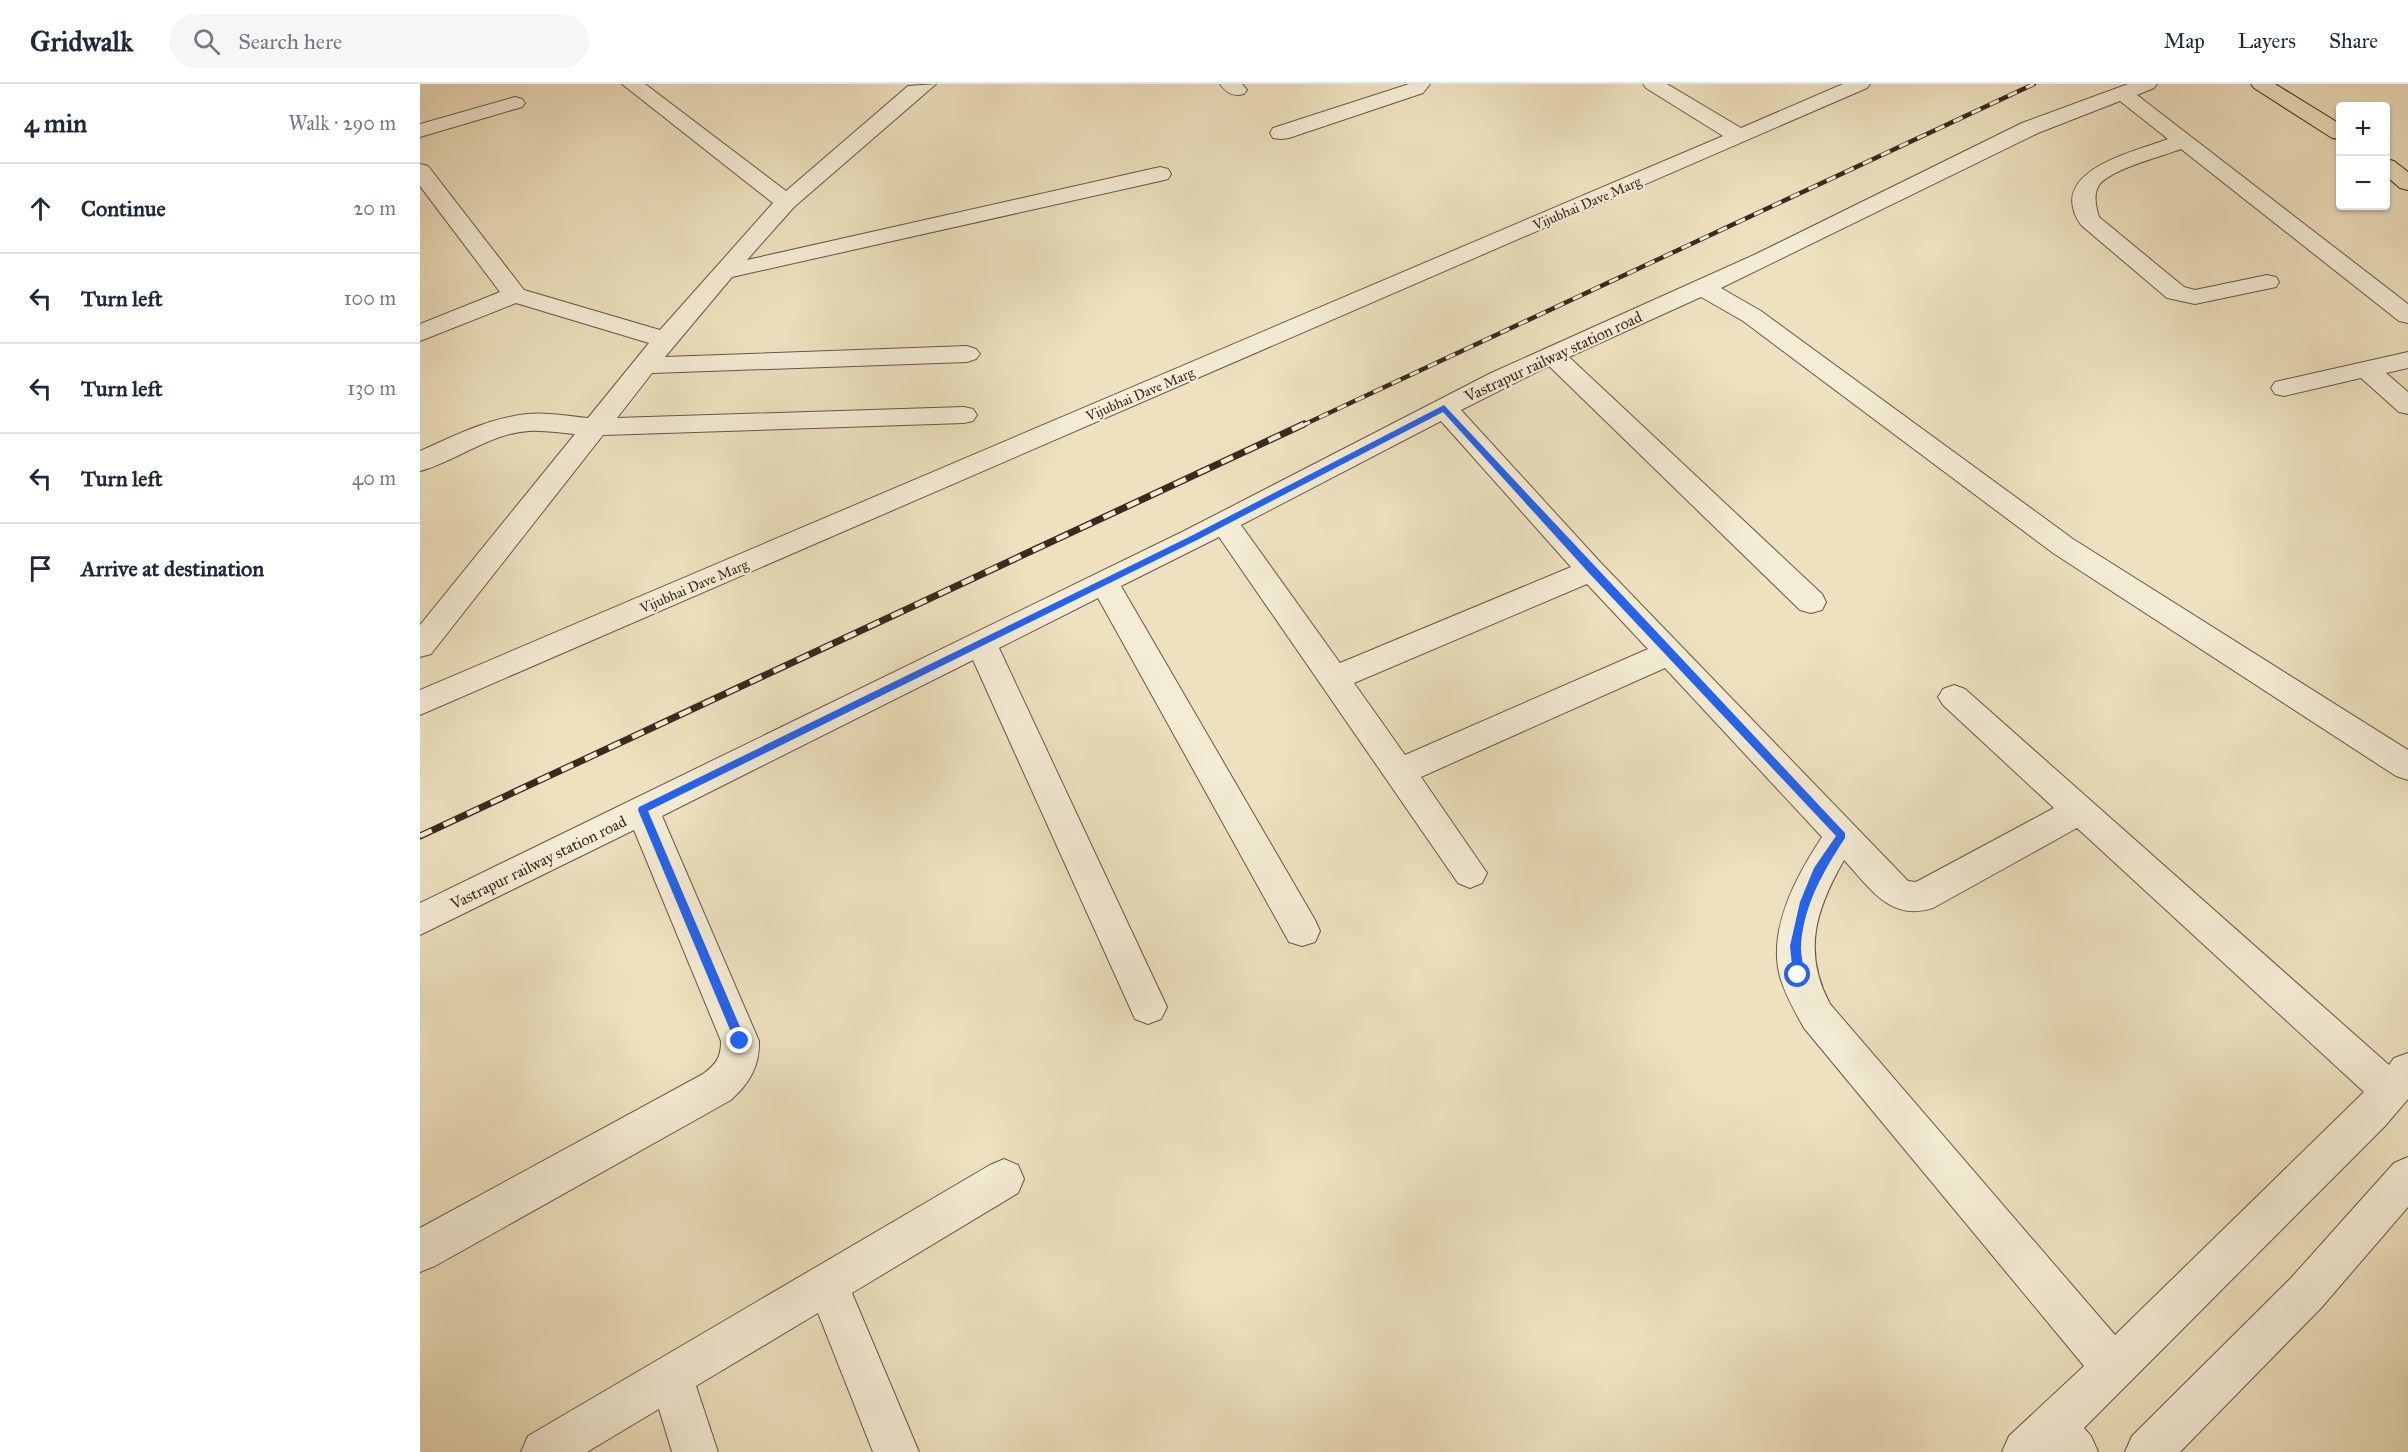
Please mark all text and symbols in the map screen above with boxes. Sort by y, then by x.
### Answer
search box [169,14,589,68]
text: Gridwalk [30,24,133,59]
icon: search [190,25,223,58]
text: Search here [238,28,342,55]
text: Map [2164,28,2205,54]
text: Layers [2238,28,2296,54]
text: Share [2329,28,2378,54]
map controls [2336,102,2390,210]
button: + [2336,102,2390,156]
text: 4 min [24,107,87,139]
text: Walk · 290 m [288,111,396,135]
button: − [2336,156,2390,210]
street label: Vijubhai Dave Marg [1530,173,1644,234]
icon: ahead [24,192,57,225]
text: Continue [81,195,166,222]
text: 20 m [353,196,396,220]
icon: left [24,282,57,315]
text: Turn left [81,285,163,312]
text: 100 m [344,286,396,310]
street label: Vastrapur railway station road [1461,307,1645,406]
street label: Vijubhai Dave Marg [1083,364,1197,425]
icon: left [24,372,57,405]
text: Turn left [81,375,163,402]
text: 130 m [347,376,396,400]
icon: left [24,462,57,495]
text: Turn left [81,465,163,492]
text: 40 m [352,466,396,490]
icon: arrive [24,552,57,585]
text: Arrive at destination [81,555,264,582]
street label: Vijubhai Dave Marg [637,556,751,617]
street label: Vastrapur railway station road [446,811,629,914]
route start [1784,961,1810,987]
route end [726,1027,752,1053]

